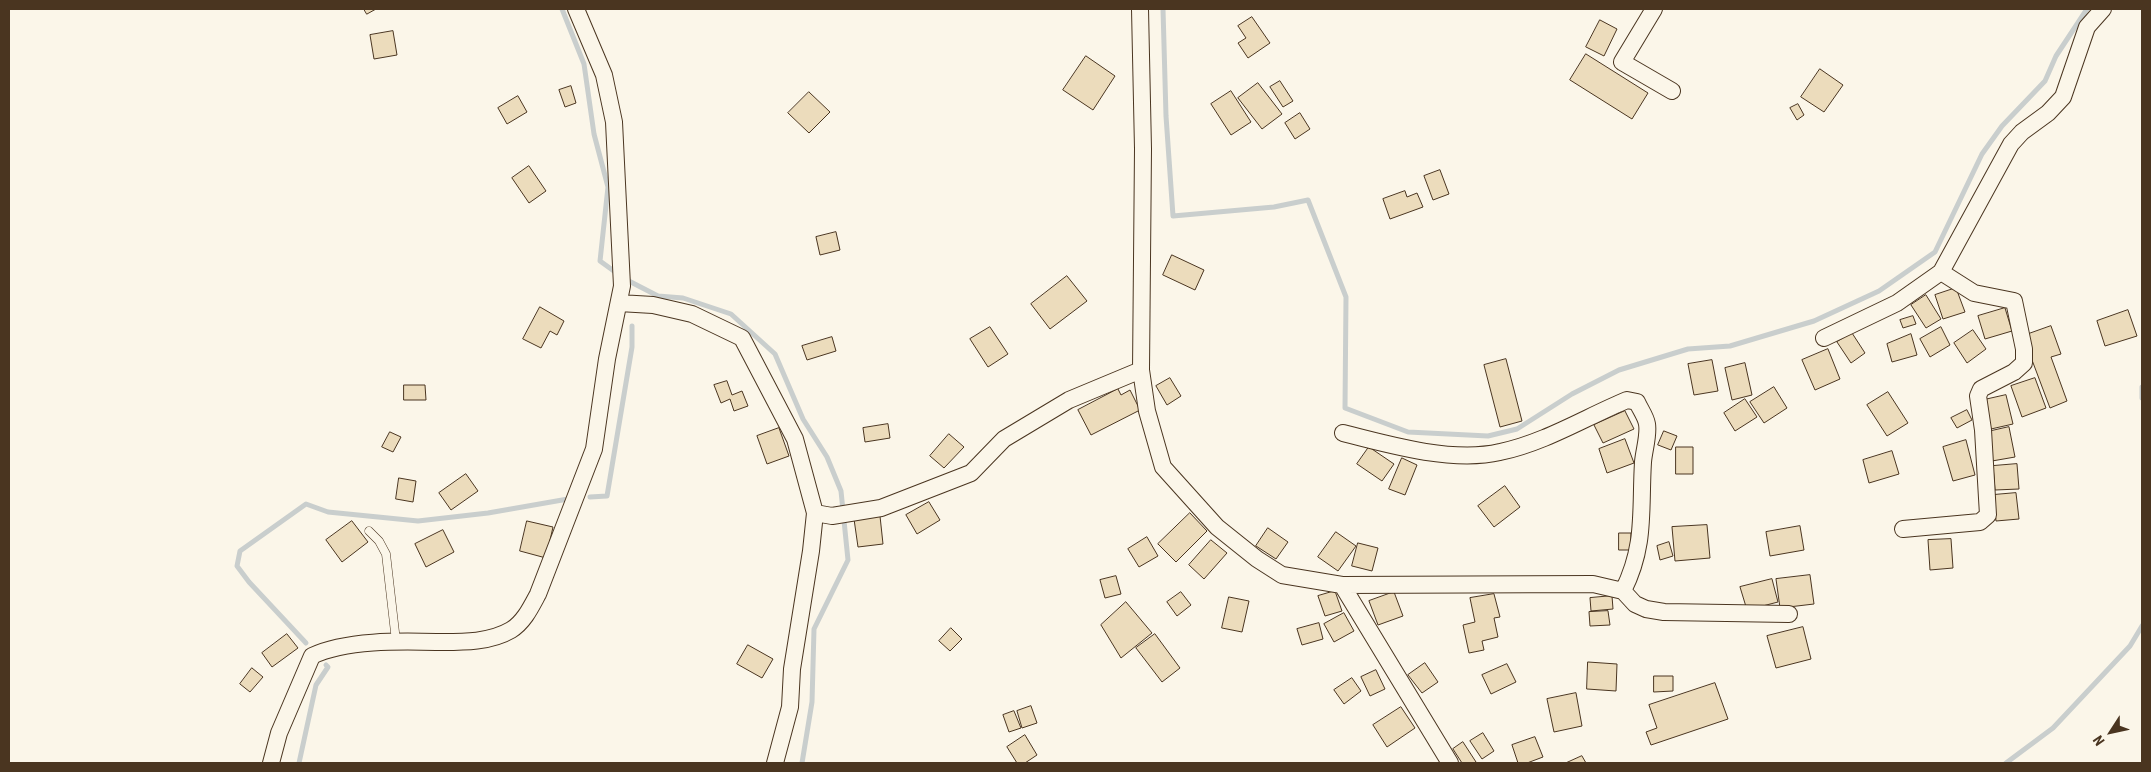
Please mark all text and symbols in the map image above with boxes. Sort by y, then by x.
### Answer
north arrow [2086,707,2136,757]
text: N [2090,733,2108,749]

